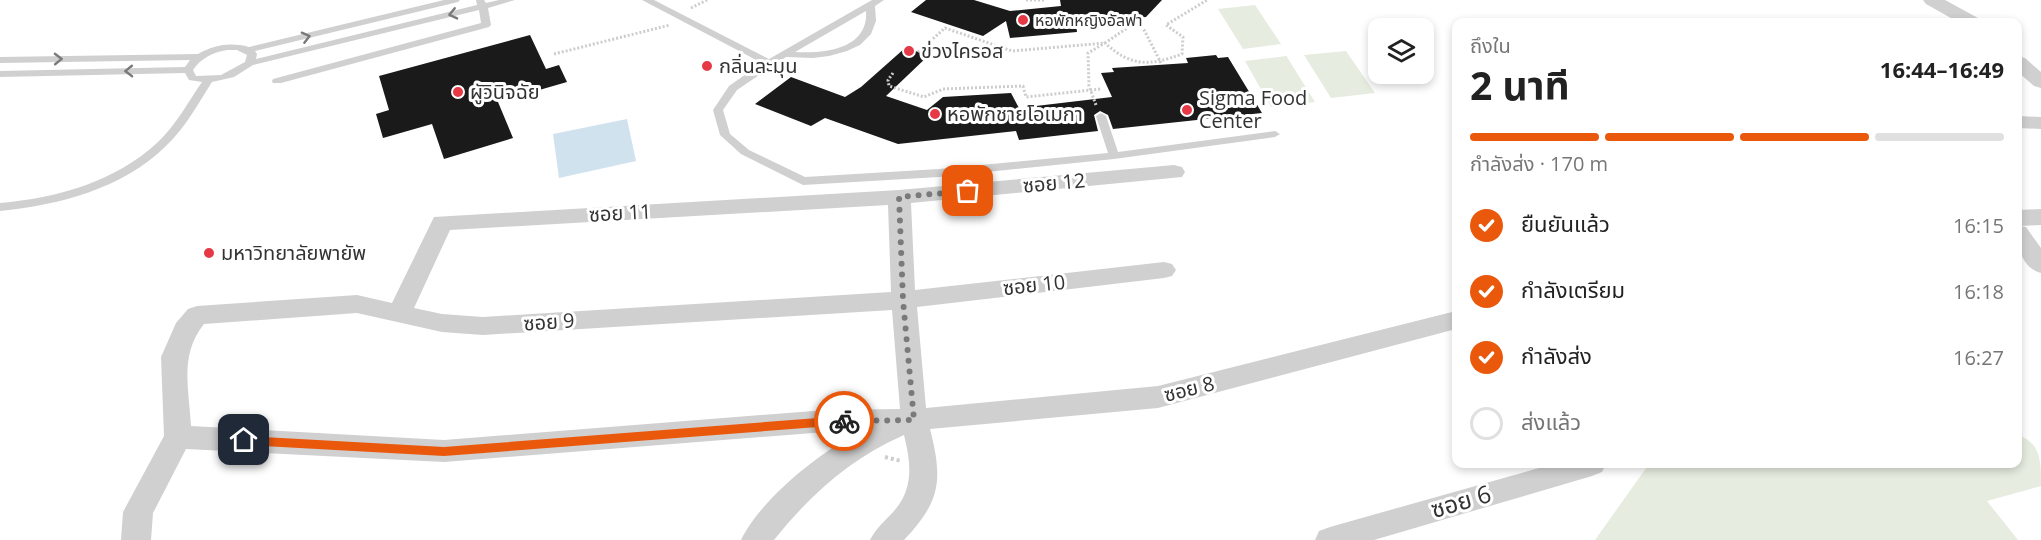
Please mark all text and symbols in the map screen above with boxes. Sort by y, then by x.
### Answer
one-way arrow [448,7,458,20]
place label: หอพักหญิงอัลฟา [1035,9,1143,31]
marker: หอพักหญิงอัลฟา [1016,13,1030,27]
map controls [1368,18,1434,84]
button: layers [1368,18,1434,84]
one-way arrow [300,31,310,44]
text: ถึงใน [1470,32,1511,59]
place label: ข่วงไครอส [921,37,1003,64]
marker: ข่วงไครอส [902,44,916,58]
place label: กลิ่นละมุน [719,52,797,79]
one-way arrow [54,53,63,66]
text: 16:44–16:49 [1880,54,2004,84]
text: 2 นาที [1470,58,1570,111]
marker: กลิ่นละมุน [700,59,714,73]
one-way arrow [125,65,134,77]
place label: ผัูวินิจฉัย [470,78,540,105]
place label: Sigma Food Center [1199,84,1307,134]
marker: ผัูวินิจฉัย [451,85,465,99]
place label: หอพักชายโอเมกา [947,100,1083,127]
marker: Sigma Food Center [1180,103,1194,117]
marker: หอพักชายโอเมกา [928,107,942,121]
text: กำลังส่ง · 170 m [1470,150,1608,177]
pin [942,165,993,216]
street label: ซอย 12 [1022,166,1086,199]
icon: bag [951,174,984,207]
street label: ซอย 11 [588,197,652,228]
text: ยืนยันแล้ว [1521,208,1610,238]
icon: check [1470,209,1503,242]
text: 16:15 [1953,212,2004,239]
place label: มหาวิทยาลัยพายัพ [221,239,366,266]
marker: มหาวิทยาลัยพายัพ [202,246,216,260]
street label: ซอย 10 [1001,268,1066,301]
text: กำลังเตรียม [1521,274,1625,304]
icon: check [1470,275,1503,308]
text: 16:18 [1953,278,2004,305]
street label: ซอย 9 [523,306,575,337]
text: กำลังส่ง [1521,340,1592,370]
icon: check [1470,341,1503,374]
text: 16:27 [1953,344,2004,371]
street label: ซอย 8 [1161,369,1217,408]
courier [814,391,874,451]
icon: bike [828,405,861,438]
text: ส่งแล้ว [1521,406,1581,436]
pin [218,414,269,465]
icon: home [227,423,260,456]
street label: ซอย 6 [1427,476,1495,525]

